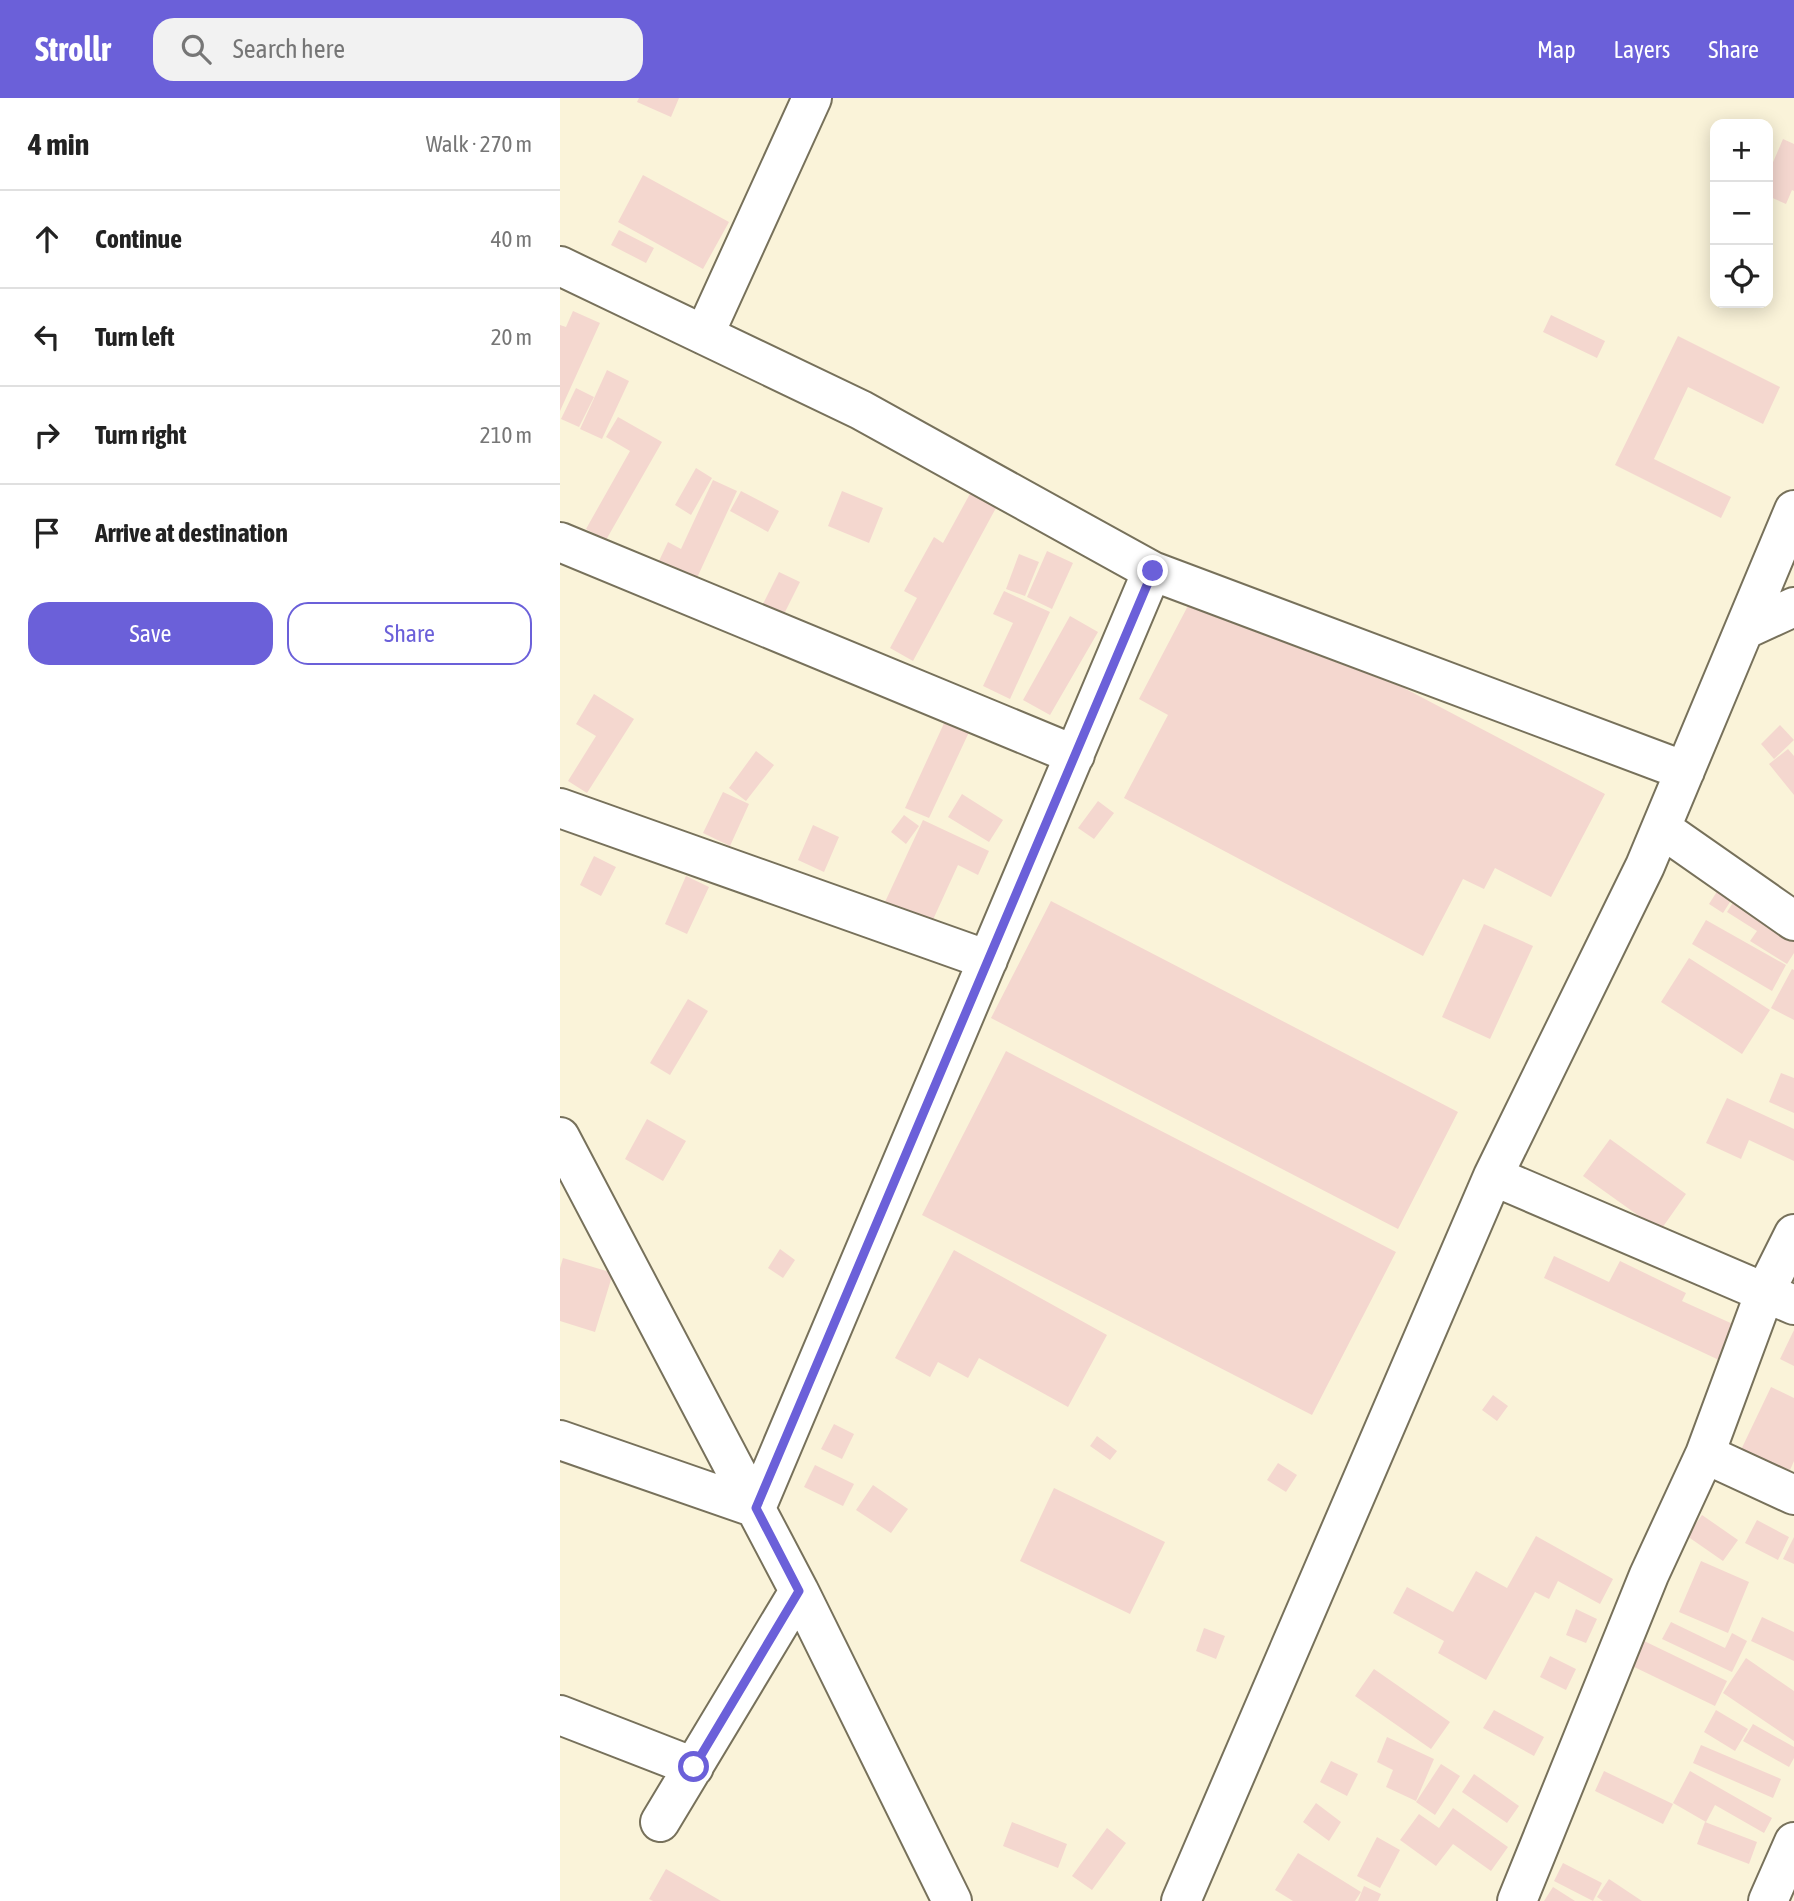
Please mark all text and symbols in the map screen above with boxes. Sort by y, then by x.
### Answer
search box [153,18,643,81]
text: Strollr [35,30,111,68]
icon: search [177,30,215,68]
text: Search here [233,34,345,64]
text: Map [1537,36,1576,63]
text: Layers [1614,36,1670,63]
text: Share [1708,36,1759,63]
map controls [1710,119,1773,308]
button: + [1710,119,1773,182]
text: 4 min [28,127,89,161]
text: Walk · 270 m [426,131,532,157]
button: − [1710,182,1773,245]
icon: ahead [28,220,66,258]
text: Continue [95,224,182,254]
text: 40 m [491,226,532,252]
button: locate [1710,245,1773,308]
icon: left [28,318,66,356]
text: Turn left [95,322,175,352]
text: 20 m [491,324,532,350]
icon: right [28,416,66,454]
text: Turn right [95,420,186,450]
text: 210 m [480,422,532,448]
icon: arrive [28,514,66,552]
text: Arrive at destination [95,518,288,548]
route end [1137,555,1168,586]
button: Save [28,602,273,665]
button: Share [287,602,532,665]
route start [678,1751,709,1782]

